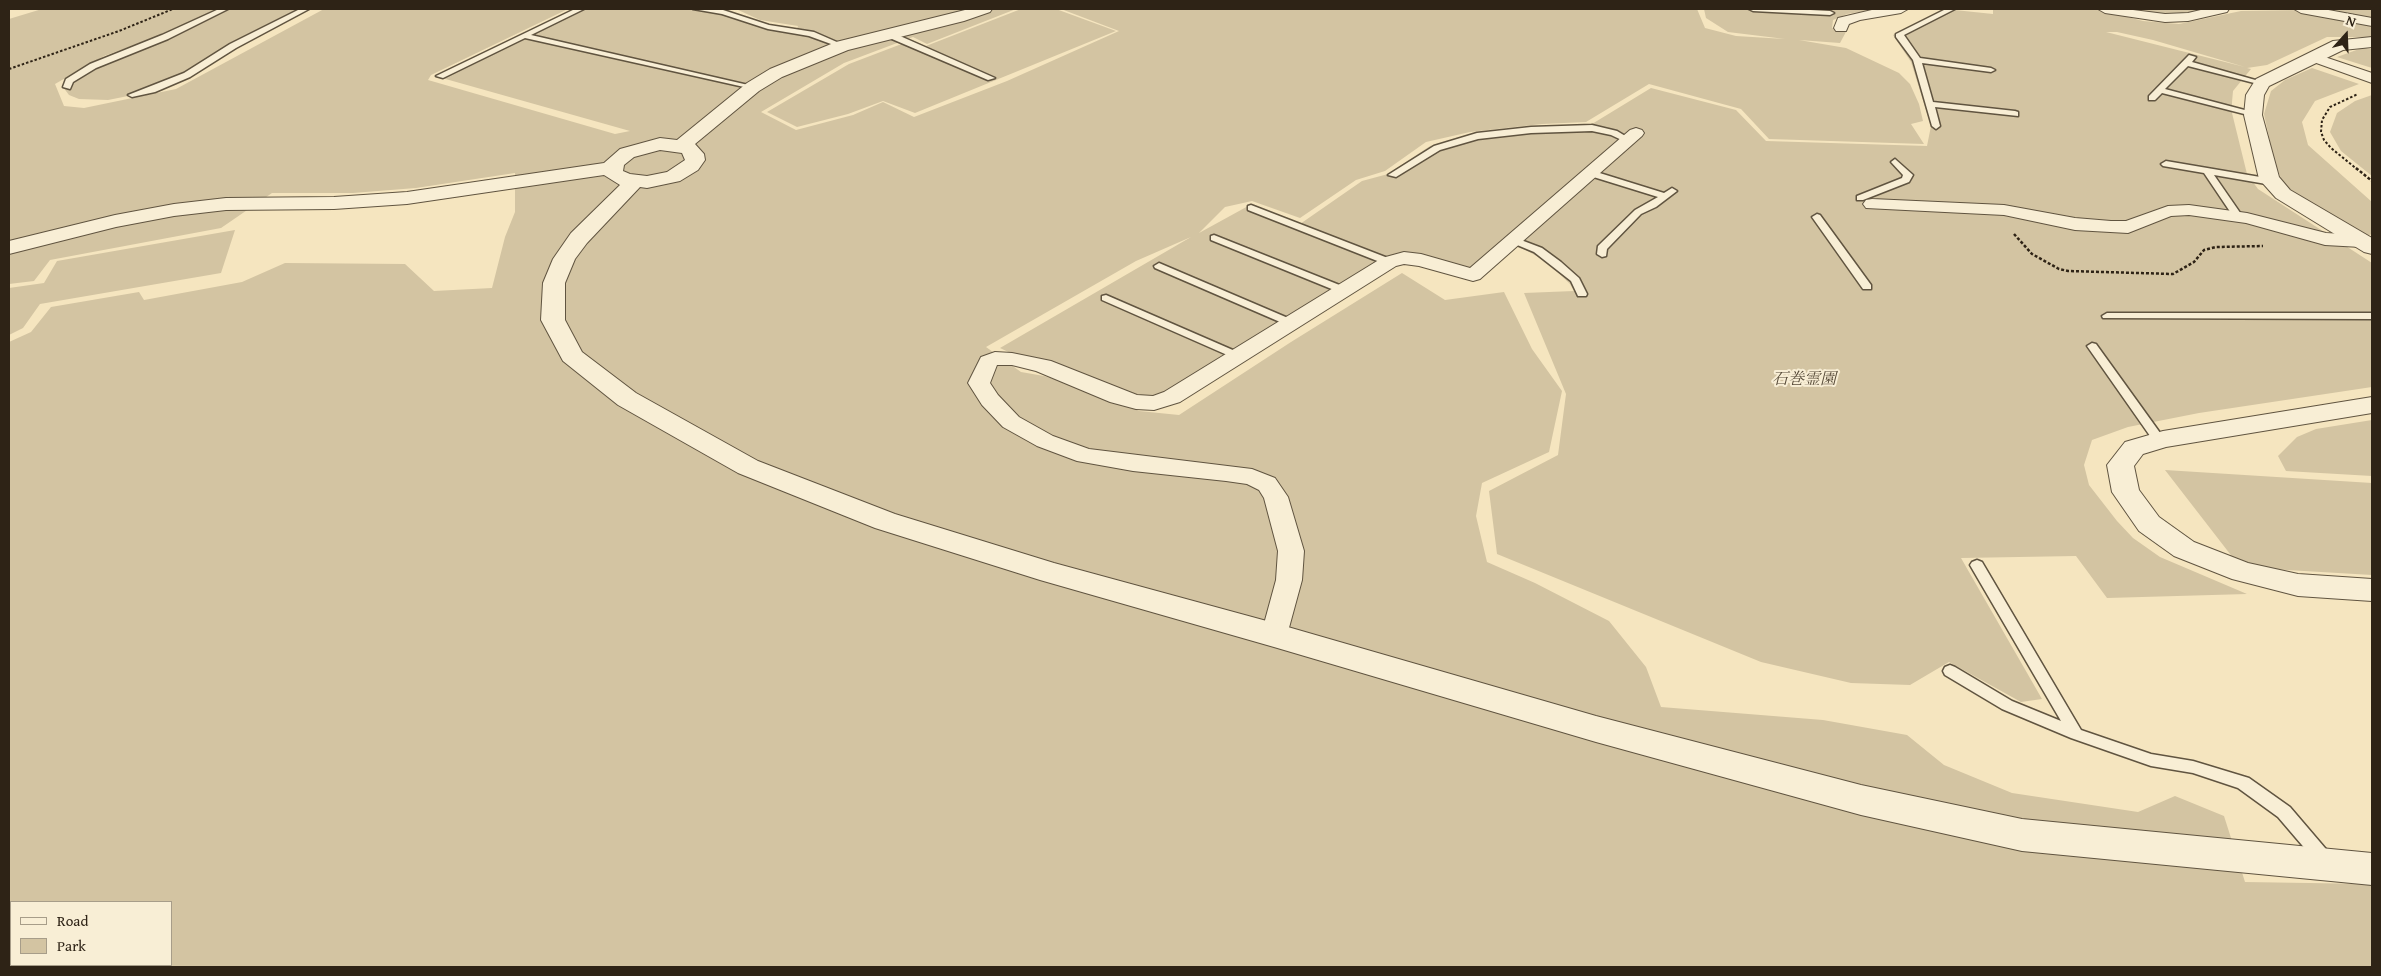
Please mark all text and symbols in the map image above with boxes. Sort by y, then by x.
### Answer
north arrow [2321,10,2371,60]
text: N [2343,10,2359,32]
park label: 石巻霊園 [1772,370,1836,390]
legend [10,901,172,966]
text: Road [57,910,88,931]
text: Park [57,935,86,956]

